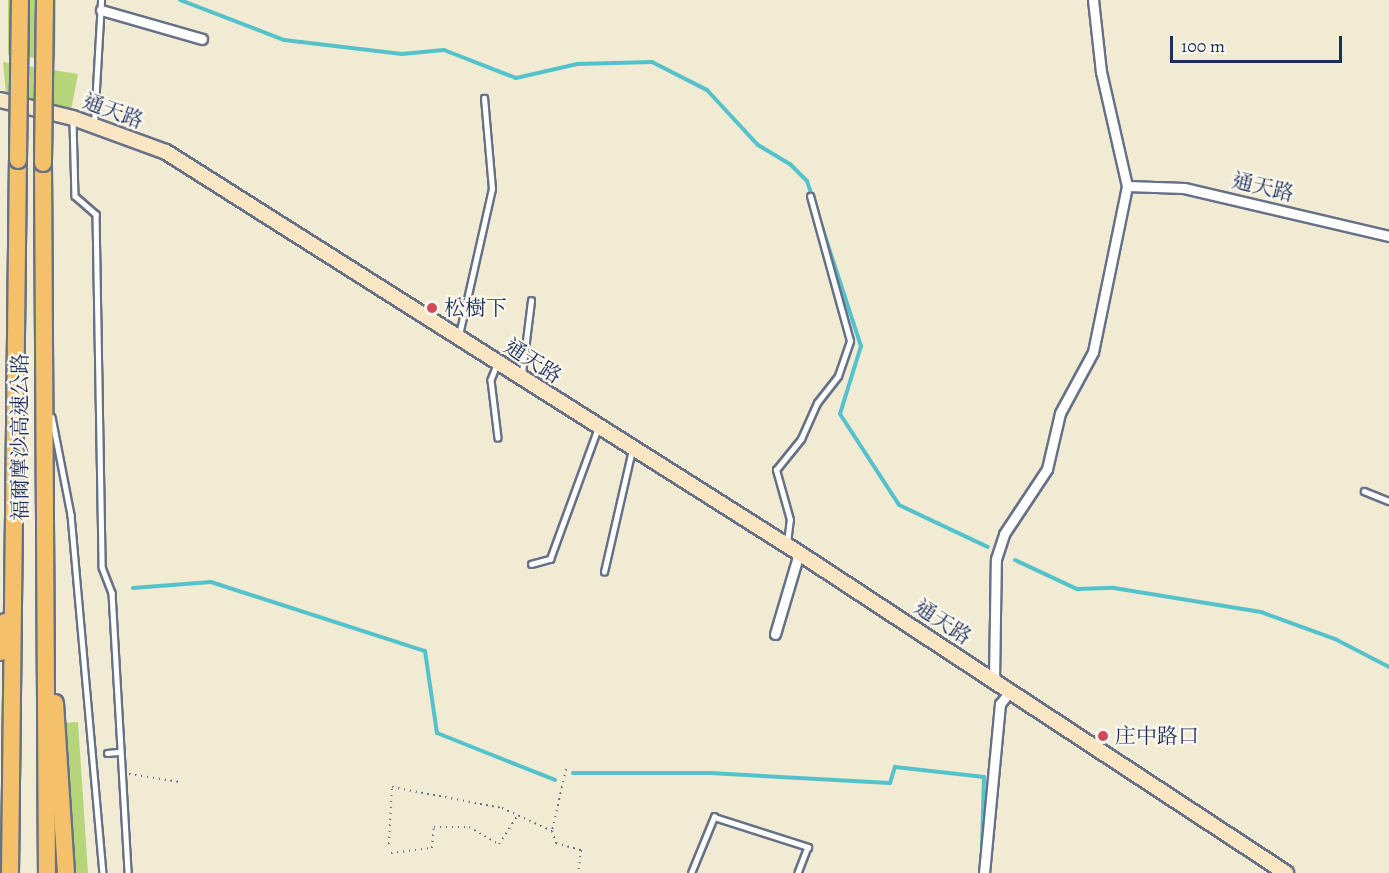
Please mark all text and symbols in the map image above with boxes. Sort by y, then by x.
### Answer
scale bar [1173,24,1346,62]
text: 100 m [1181,34,1225,58]
street label: 通天路 [79,88,147,134]
street label: 通天路 [1229,168,1297,206]
place label: 松樹下 [444,295,507,321]
marker: 松樹下 [425,301,439,315]
street label: 通天路 [500,333,566,389]
street label: 福爾摩沙高速公路 [7,353,33,521]
street label: 通天路 [910,594,976,650]
place label: 庄中路口 [1115,723,1199,749]
marker: 庄中路口 [1096,729,1110,743]

